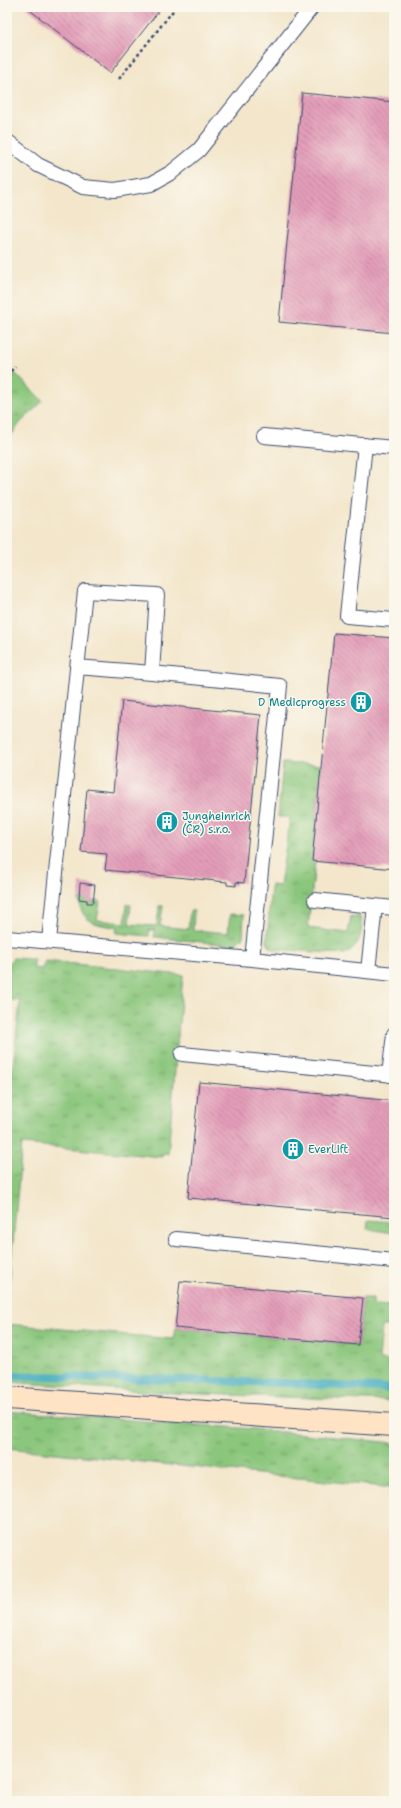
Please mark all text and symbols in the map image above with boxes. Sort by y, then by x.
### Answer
building icon: D Medicprogress [348,689,374,715]
place label: D Medicprogress [258,695,346,710]
building icon: Jungheinrich (ČR) s.r.o. [154,809,180,835]
place label: Jungheinrich (ČR) s.r.o. [182,809,251,837]
building icon: EverLift [280,1136,306,1162]
place label: EverLift [308,1142,349,1157]

